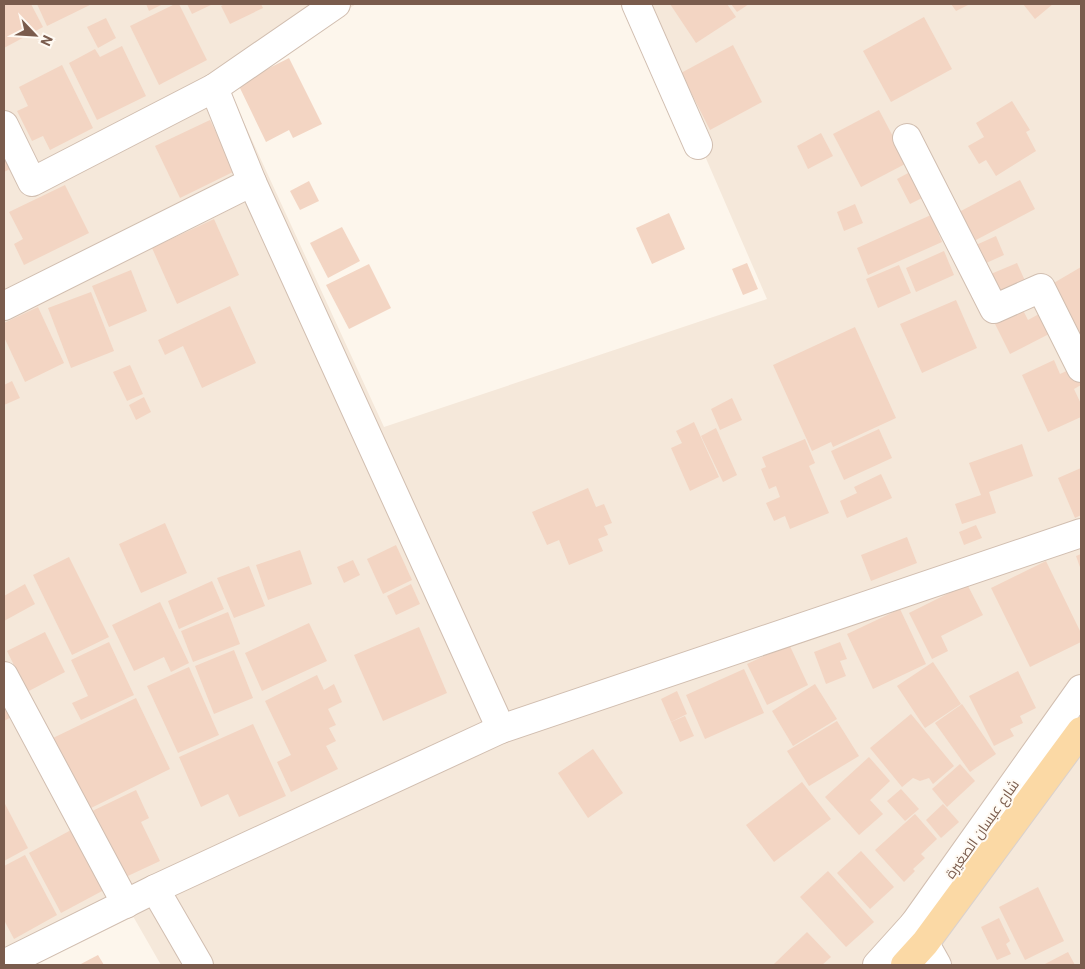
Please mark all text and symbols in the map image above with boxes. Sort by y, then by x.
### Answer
north arrow [10,10,60,60]
text: N [37,33,56,48]
street label: شارع عبسان الصغيرة [942,777,1023,882]

